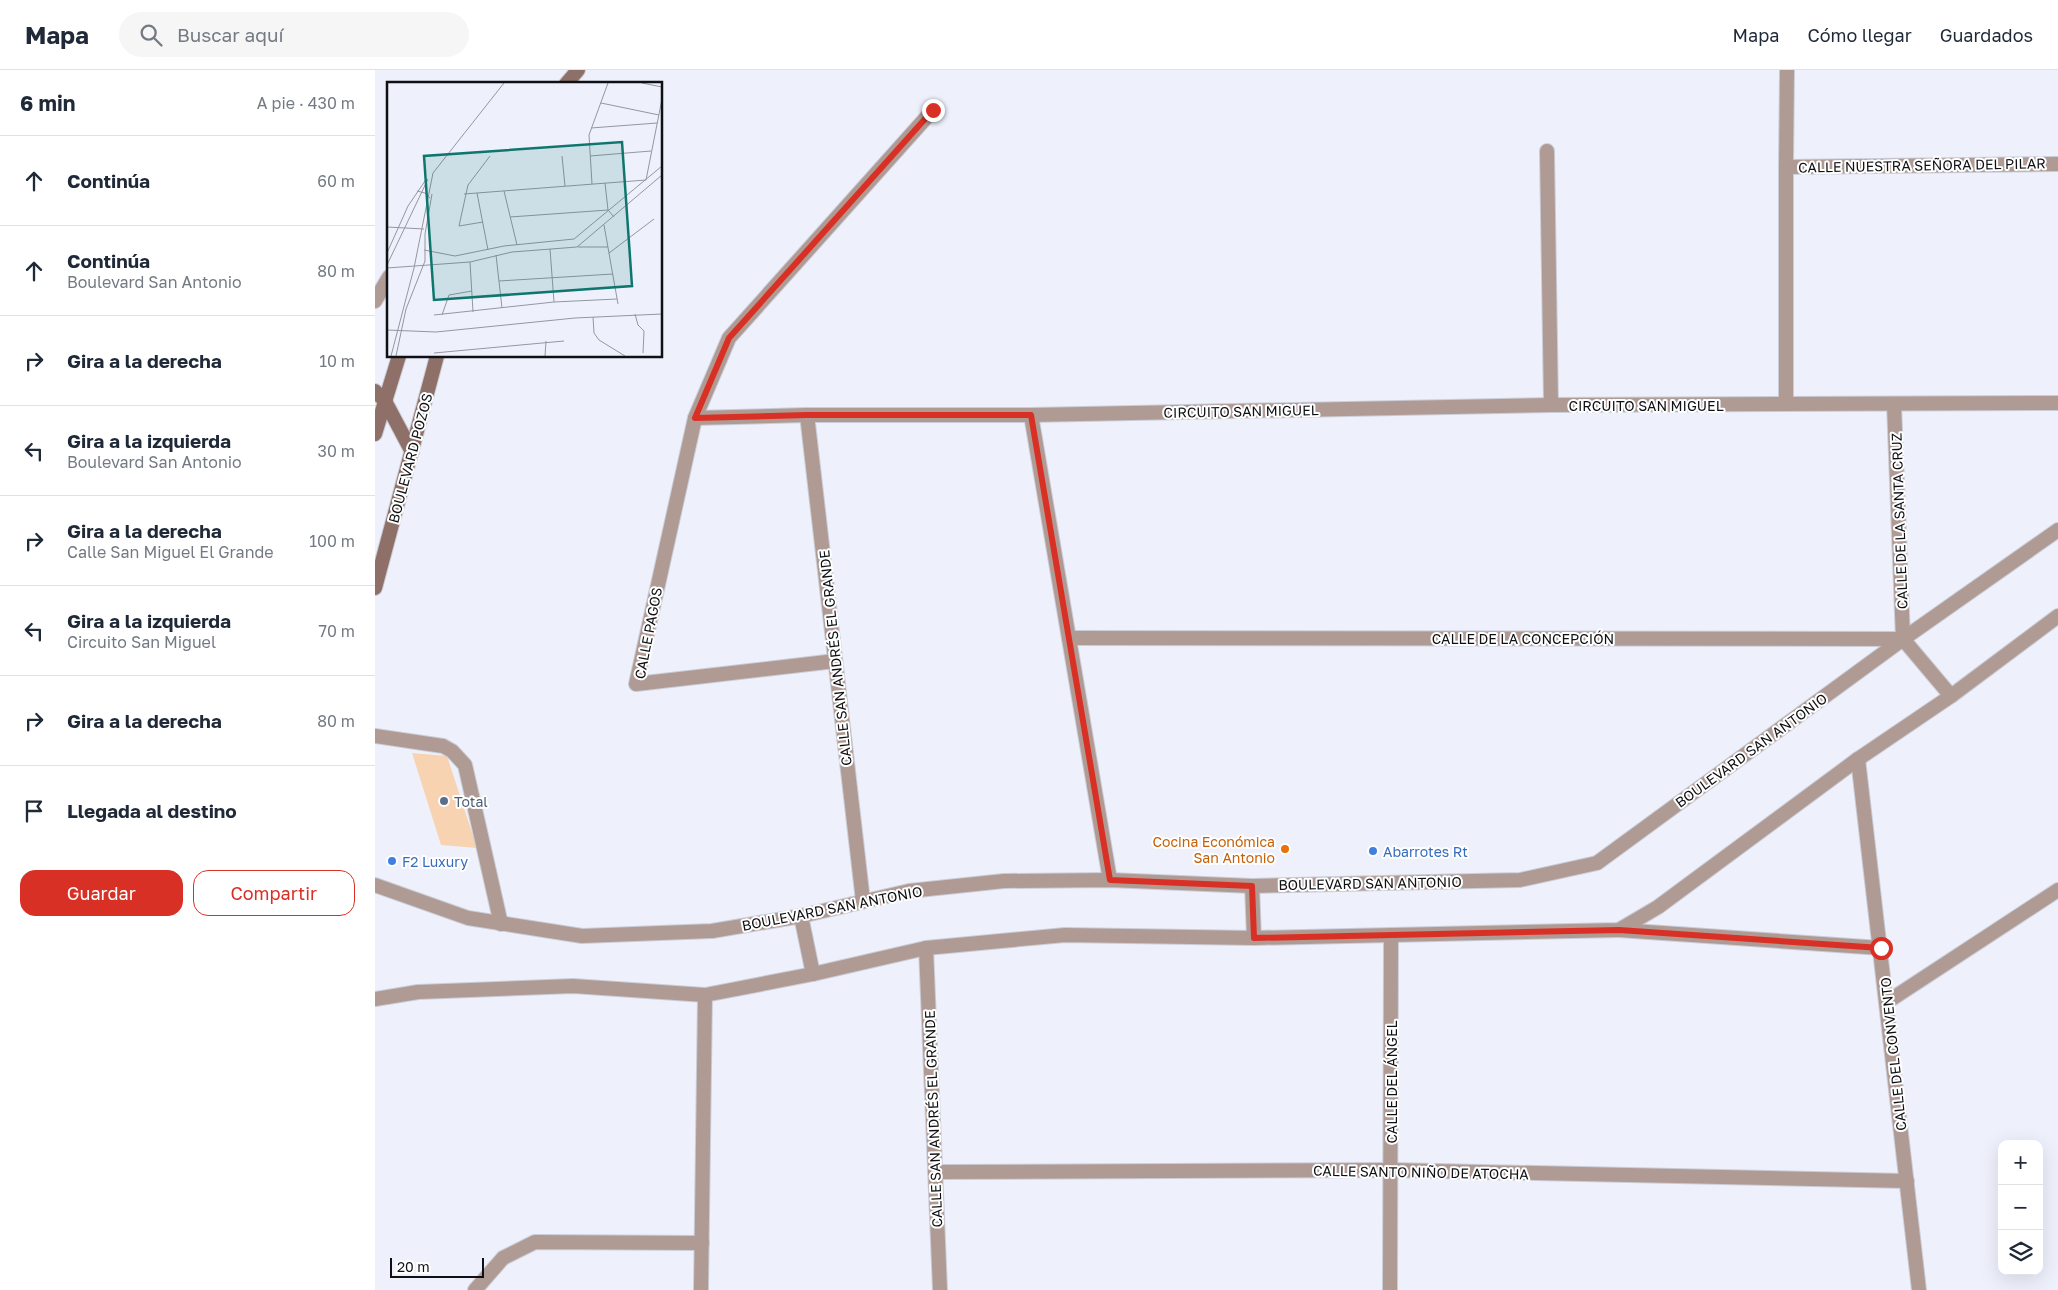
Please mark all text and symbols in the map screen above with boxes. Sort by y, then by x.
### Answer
search box [119,12,469,57]
text: Mapa [25,20,89,49]
icon: search [137,21,165,49]
text: Buscar aquí [177,23,284,46]
text: Mapa [1733,24,1779,46]
text: Cómo llegar [1807,24,1912,46]
text: Guardados [1940,24,2033,46]
inset map [387,82,663,358]
text: 6 min [20,90,75,116]
text: A pie · 430 m [257,93,355,113]
route end [922,99,945,122]
street label: CALLE NUESTRA SEÑORA DEL PILAR [1798,154,2046,176]
icon: ahead [20,167,48,195]
text: Continúa [67,169,150,192]
text: 60 m [317,171,355,191]
text: Continúa [67,249,150,272]
icon: ahead [20,257,48,285]
text: 80 m [317,261,355,281]
text: Boulevard San Antonio [67,272,242,292]
icon: right [20,347,48,375]
text: Gira a la derecha [67,349,222,372]
text: 10 m [319,351,355,371]
street label: BOULEVARD POZOS [384,391,436,525]
street label: CIRCUITO SAN MIGUEL [1568,397,1724,414]
street label: CIRCUITO SAN MIGUEL [1163,401,1319,421]
text: Gira a la izquierda [67,429,231,452]
street label: CALLE DE LA SANTA CRUZ [1887,432,1911,610]
icon: left [20,437,48,465]
text: 30 m [318,441,355,461]
text: Boulevard San Antonio [67,452,242,472]
text: Gira a la derecha [67,519,222,542]
icon: right [20,527,48,555]
text: 100 m [309,531,355,551]
text: Calle San Miguel El Grande [67,542,274,562]
street label: CALLE SAN ANDRÉS EL GRANDE [815,549,855,767]
street label: CALLE PAGOS [631,586,665,680]
text: Gira a la izquierda [67,609,231,632]
icon: left [20,617,48,645]
text: 70 m [318,621,355,641]
street label: CALLE DE LA CONCEPCIÓN [1432,630,1614,647]
text: Circuito San Miguel [67,632,216,652]
street label: BOULEVARD SAN ANTONIO [1672,689,1830,811]
icon: right [20,707,48,735]
text: Gira a la derecha [67,709,222,732]
text: 80 m [317,711,355,731]
place label: Total [454,793,488,810]
marker: Total [438,795,450,807]
icon: arrive [20,797,48,825]
text: Llegada al destino [67,799,237,822]
place label: Cocina Económica San Antonio [1153,833,1275,866]
marker: Cocina Económica San Antonio [1279,843,1291,855]
place label: Abarrotes Rt [1383,843,1468,860]
marker: Abarrotes Rt [1367,845,1379,857]
place label: F2 Luxury [402,853,468,870]
marker: F2 Luxury [386,855,398,867]
button: Guardar [20,870,183,916]
button: Compartir [193,870,355,916]
street label: BOULEVARD SAN ANTONIO [1278,873,1462,893]
street label: BOULEVARD SAN ANTONIO [740,882,924,934]
route start [1870,937,1893,960]
street label: CALLE DEL CONVENTO [1876,976,1910,1132]
street label: CALLE SAN ANDRÉS EL GRANDE [921,1010,945,1228]
street label: CALLE DEL ÁNGEL [1383,1021,1400,1143]
map controls [1998,1140,2043,1275]
button: + [1998,1140,2043,1185]
street label: CALLE SANTO NIÑO DE ATOCHA [1313,1162,1530,1182]
button: − [1998,1185,2043,1230]
button: layers [1998,1230,2043,1275]
scale bar [390,1255,484,1278]
text: 20 m [397,1258,430,1275]

